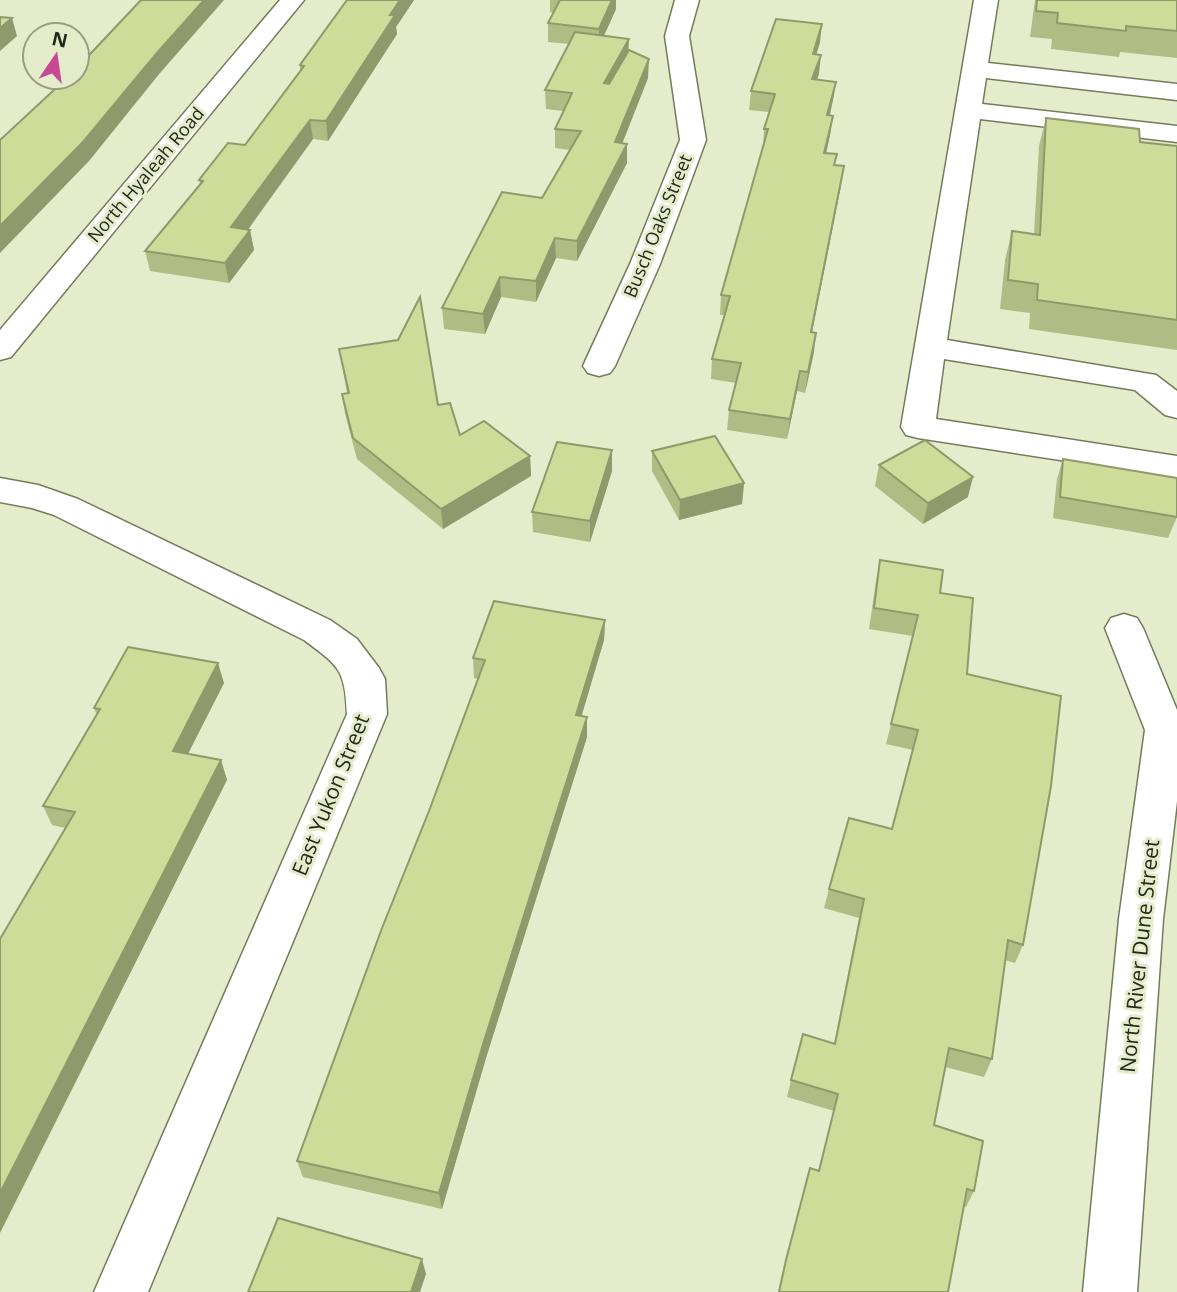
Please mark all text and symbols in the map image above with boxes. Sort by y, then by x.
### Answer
north arrow [21,21,91,91]
text: N [49,25,70,54]
street label: North Hyaleah Road [82,102,209,247]
street label: Busch Oaks Street [617,150,697,301]
street label: East Yukon Street [285,710,375,879]
street label: North River Dune Street [1113,838,1165,1074]

